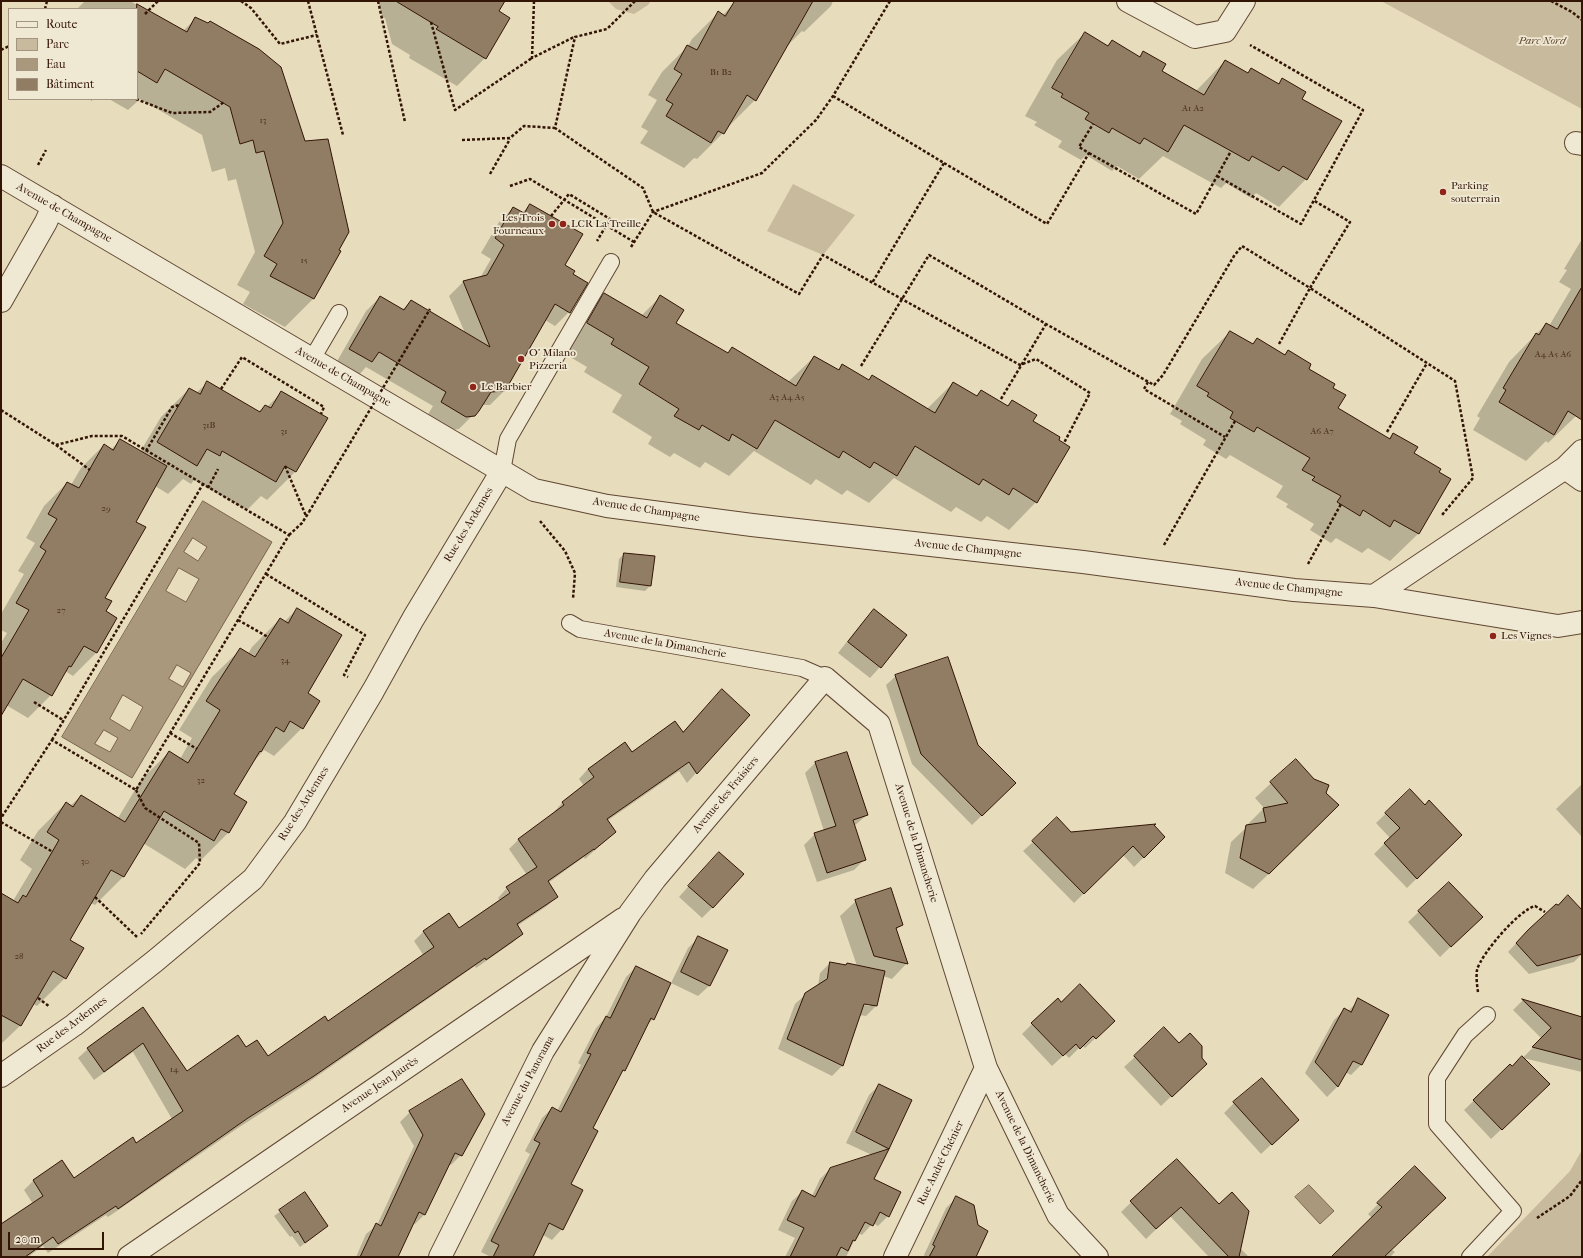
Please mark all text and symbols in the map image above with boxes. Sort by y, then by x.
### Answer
legend [8,8,138,100]
text: Route [46,17,78,31]
park label: Parc Nord [1519,34,1565,48]
text: Parc [46,37,69,51]
text: Eau [46,57,66,71]
house number: B1-B2 [710,68,732,78]
text: Bâtiment [46,77,94,91]
house number: A1-A2 [1182,104,1204,114]
house number: 13 [260,116,266,126]
place label: Parking souterrain [1451,179,1500,205]
street label: Avenue de Champagne [14,180,114,246]
marker: Parking souterrain [1438,187,1448,197]
place label: Les Trois Fourneaux [493,211,544,237]
place label: LCR La Treille [571,217,641,231]
marker: Les Trois Fourneaux [547,219,557,229]
marker: LCR La Treille [558,219,568,229]
house number: 15 [300,256,308,266]
street label: Avenue de Champagne [293,344,393,410]
place label: O' Milano Pizzeria [529,346,576,372]
house number: A4-A5-A6 [1535,350,1571,360]
marker: O' Milano Pizzeria [516,354,526,364]
place label: Le Barbier [481,380,531,394]
marker: Le Barbier [468,382,478,392]
house number: A3-A4-A5 [769,393,805,403]
house number: 31B [203,421,215,431]
house number: 31 [281,427,287,437]
house number: A6-A7 [1310,427,1334,437]
street label: Rue des Ardennes [441,485,497,565]
street label: Avenue de Champagne [592,495,700,525]
house number: 29 [101,504,111,514]
street label: Avenue de Champagne [913,537,1023,561]
street label: Avenue de Champagne [1234,576,1344,600]
house number: 27 [57,606,65,616]
street label: Avenue de la Dimancherie [603,627,727,661]
place label: Les Vignes [1501,629,1552,643]
marker: Les Vignes [1488,631,1498,641]
house number: 34 [280,656,290,666]
street label: Avenue des Fraisiers [690,754,762,836]
street label: Rue des Ardennes [276,764,332,844]
house number: 32 [197,776,205,786]
street label: Avenue de la Dimancherie [892,782,940,904]
house number: 30 [81,857,89,867]
house number: 28 [14,952,24,962]
street label: Rue des Ardennes [34,994,110,1056]
street label: Avenue du Panorama [499,1034,557,1128]
street label: Avenue Jean Jaurès [339,1054,421,1116]
house number: 14 [170,1065,178,1075]
street label: Avenue de la Dimancherie [992,1088,1058,1206]
street label: Rue André Chénier [915,1119,967,1207]
scale bar [10,1224,106,1250]
text: 20 m [15,1232,40,1246]

